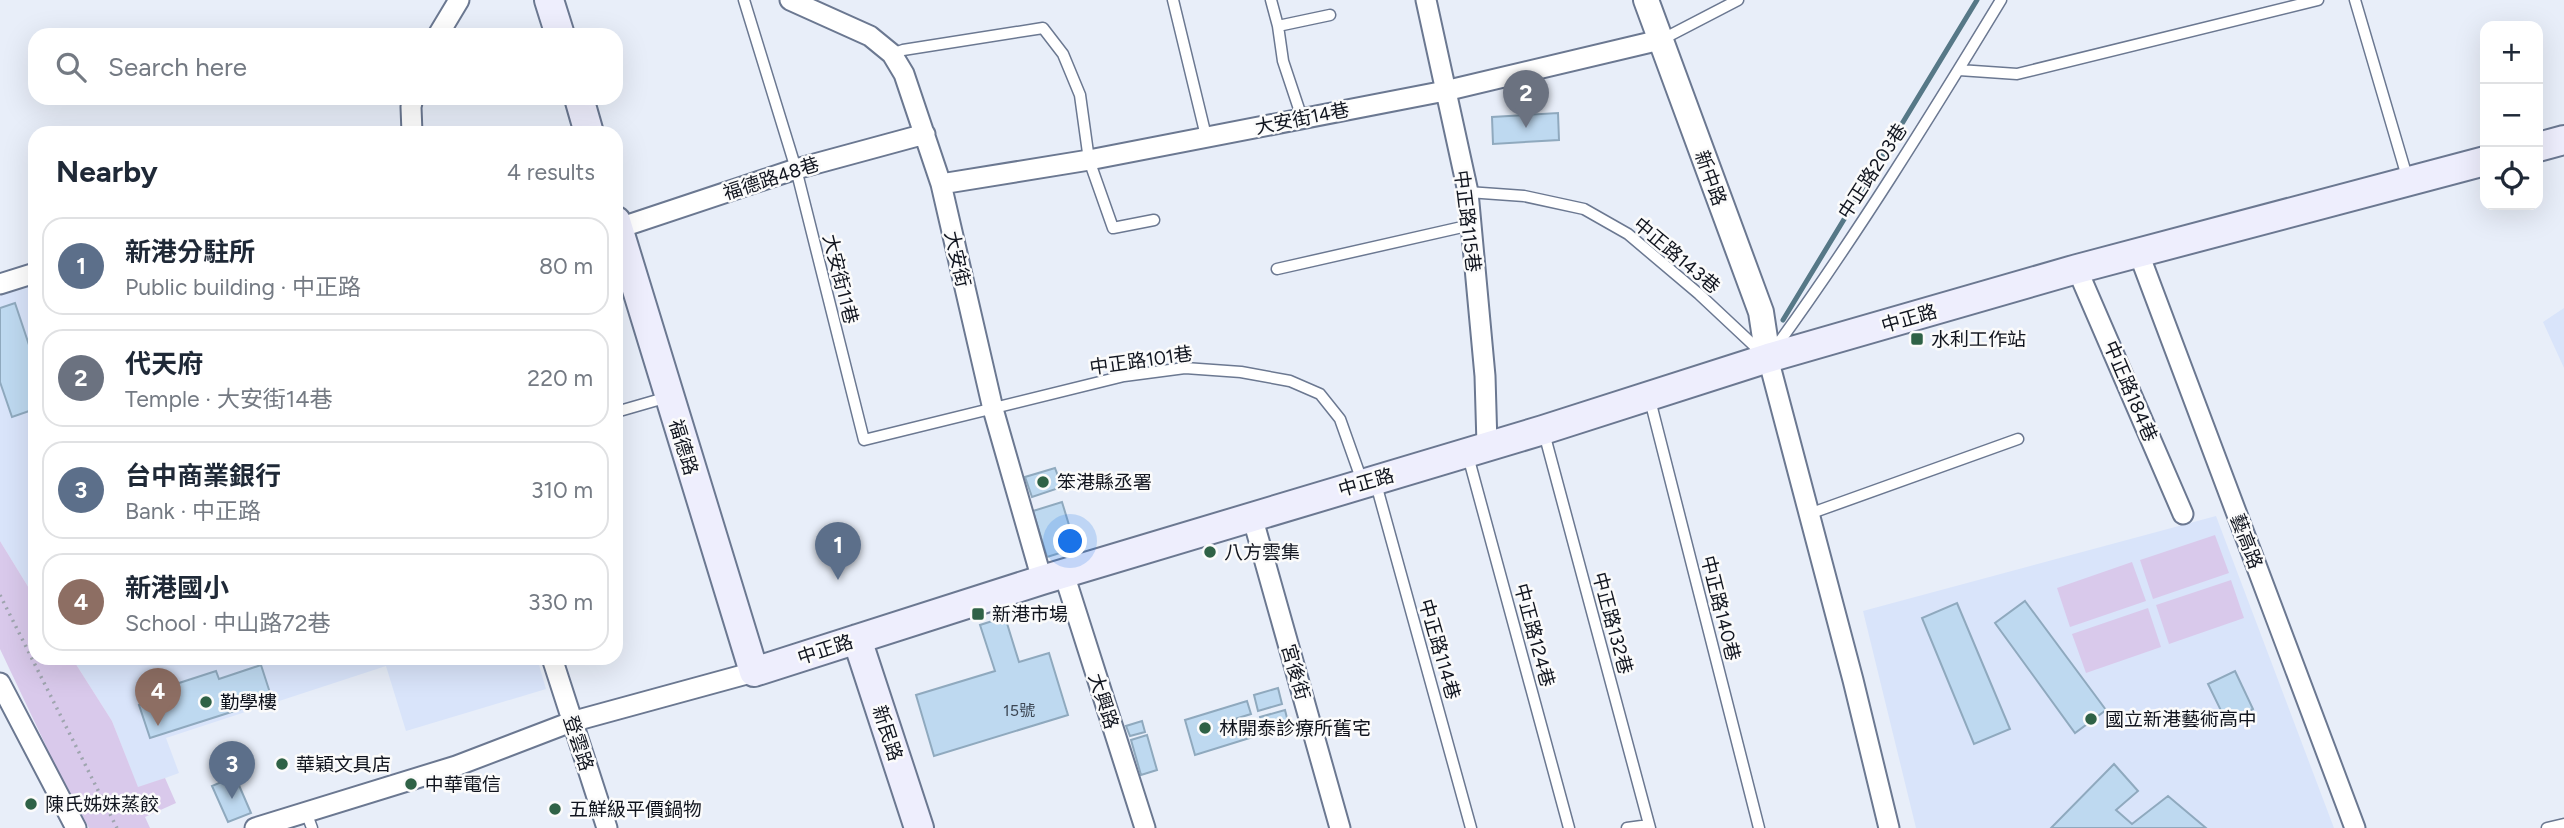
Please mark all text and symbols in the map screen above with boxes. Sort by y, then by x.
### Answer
map controls [2480,21,2543,210]
button: + [2480,21,2543,84]
search box [28,28,623,105]
icon: search [52,48,90,86]
text: Search here [108,51,247,83]
pin: 2 [1503,70,1549,128]
button: − [2480,84,2543,147]
street label: 大安街14巷 [1253,98,1351,139]
street label: 中正路203巷 [1833,119,1912,223]
street label: 新中路 [1690,147,1731,209]
button: locate [2480,147,2543,210]
street label: 福德路48巷 [720,152,822,205]
text: Nearby [56,153,158,190]
text: 4 results [507,158,595,186]
street label: 中正路115巷 [1450,169,1485,273]
street label: 中正路143巷 [1629,213,1725,298]
street label: 大安街 [940,229,975,289]
street label: 大安街11巷 [818,232,863,326]
text: 新港分駐所 [125,236,255,268]
text: 1 [76,252,86,280]
text: 80 m [539,252,593,280]
text: Public building · 中正路 [125,273,361,301]
street label: 中正路 [1879,300,1940,337]
place label: 水利工作站 [1931,328,2026,351]
marker: 水利工作站 [1909,331,1925,347]
street label: 中正路184巷 [2099,337,2162,445]
street label: 中正路101巷 [1088,342,1194,379]
text: 代天府 [125,348,203,380]
text: 2 [74,364,88,392]
text: 220 m [527,364,593,392]
text: Temple · 大安街14巷 [125,385,333,413]
street label: 福德路 [664,417,703,478]
text: 台中商業銀行 [125,460,281,492]
street label: 中正路 [1336,464,1397,501]
place label: 笨港縣丞署 [1057,471,1152,494]
marker: 笨港縣丞署 [1035,474,1051,490]
text: 3 [75,476,87,504]
text: 310 m [531,476,593,504]
text: Bank · 中正路 [125,497,261,525]
street label: 藝高路 [2226,510,2267,572]
pin: 1 [815,522,861,580]
your location [1053,524,1087,558]
place label: 八方雲集 [1224,541,1300,564]
marker: 八方雲集 [1202,544,1218,560]
street label: 中正路140巷 [1696,553,1745,663]
street label: 中正路132巷 [1588,570,1637,677]
text: 新港國小 [125,572,229,604]
street label: 中正路124巷 [1510,581,1559,689]
text: 4 [74,588,88,616]
text: 330 m [528,588,593,616]
street label: 中正路114巷 [1414,596,1465,702]
place label: 新港市場 [992,603,1068,626]
marker: 新港市場 [970,606,986,622]
text: School · 中山路72巷 [125,609,331,637]
street label: 中正路 [794,630,856,669]
street label: 宮後街 [1277,642,1314,703]
pin: 4 [135,668,181,726]
street label: 大興路 [1084,670,1123,732]
place label: 勤學樓 [220,691,277,714]
marker: 勤學樓 [198,694,214,710]
house number: 15號 [1003,701,1035,720]
street label: 新民路 [868,702,907,764]
place label: 國立新港藝術高中 [2105,708,2257,731]
marker: 國立新港藝術高中 [2083,711,2099,727]
street label: 登雲路 [559,712,598,774]
place label: 林開泰診療所舊宅 [1219,717,1371,740]
marker: 林開泰診療所舊宅 [1197,720,1213,736]
pin: 3 [209,741,255,799]
place label: 華穎文具店 [296,753,391,776]
marker: 華穎文具店 [274,756,290,772]
place label: 中華電信 [425,773,501,796]
marker: 中華電信 [403,776,419,792]
place label: 陳氏姊妹蒸餃 [45,793,159,816]
marker: 陳氏姊妹蒸餃 [23,796,39,812]
place label: 五鮮級平價鍋物 [569,798,702,821]
marker: 五鮮級平價鍋物 [547,801,563,817]

